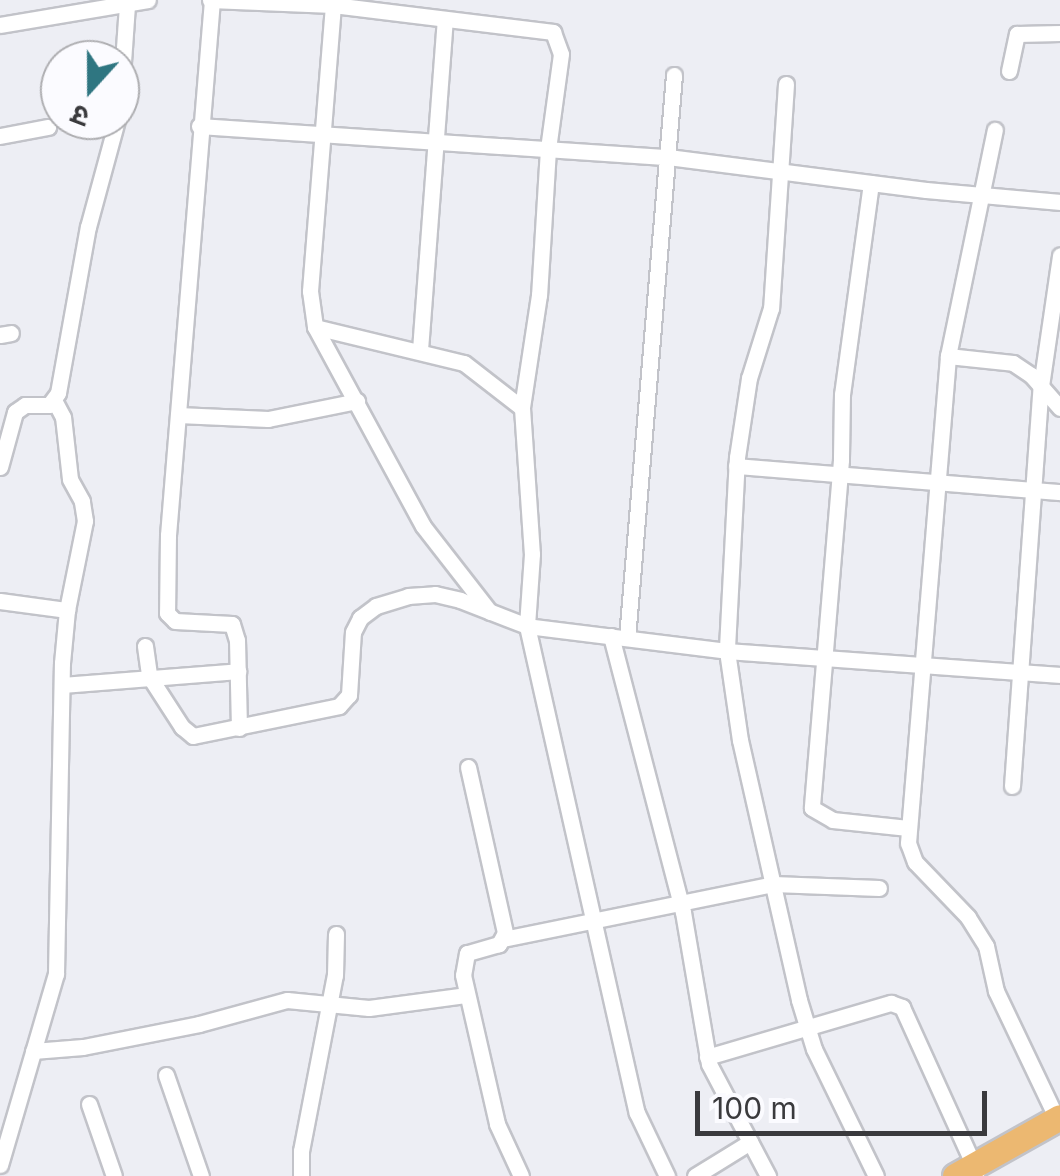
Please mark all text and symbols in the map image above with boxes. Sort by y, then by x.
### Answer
north arrow [40,40,140,140]
text: उ [66,97,94,135]
scale bar [700,1071,992,1133]
text: 100 m [712,1090,797,1126]

